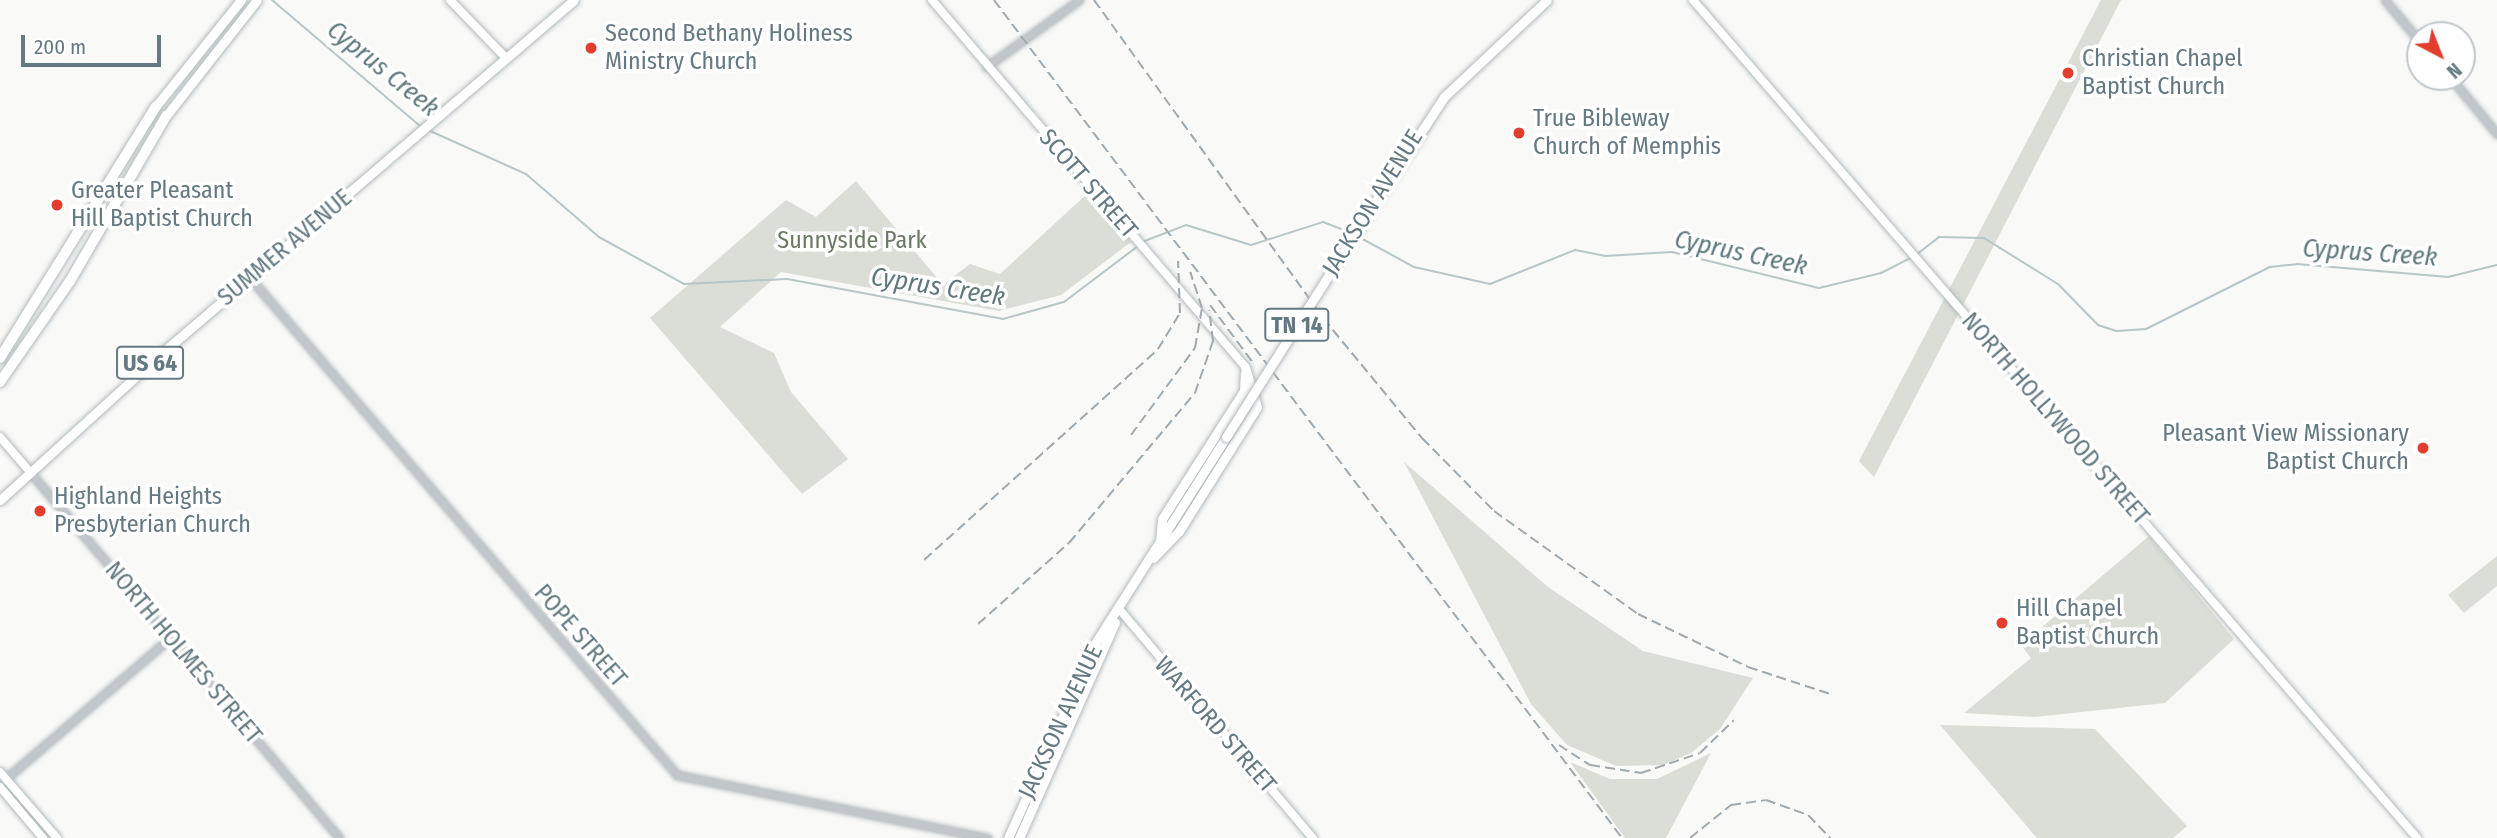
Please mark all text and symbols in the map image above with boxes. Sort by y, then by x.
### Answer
water label: Cyprus Creek [321,14,445,124]
place label: Second Bethany Holiness Ministry Church [605,20,853,76]
scale bar [24,21,164,65]
north arrow [2406,21,2476,91]
text: 200 m [34,34,86,60]
marker: Second Bethany Holiness Ministry Church [583,40,599,56]
place label: Christian Chapel Baptist Church [2082,45,2243,101]
text: N [2442,58,2466,83]
marker: Christian Chapel Baptist Church [2060,65,2076,81]
place label: True Bibleway Church of Memphis [1533,105,1721,161]
street label: SCOTT STREET [1033,124,1143,244]
street label: JACKSON AVENUE [1317,125,1429,281]
marker: True Bibleway Church of Memphis [1511,125,1527,141]
place label: Greater Pleasant Hill Baptist Church [71,177,253,233]
street label: SUMMER AVENUE [212,184,358,312]
marker: Greater Pleasant Hill Baptist Church [49,197,65,213]
water label: Cyprus Creek [1672,224,1810,282]
park label: Sunnyside Park [777,227,927,255]
water label: Cyprus Creek [2302,233,2438,273]
water label: Cyprus Creek [869,261,1007,313]
road number: TN 14 [1264,306,1330,344]
street label: NORTH HOLLYWOOD STREET [1955,307,2155,531]
road number: US 64 [115,344,185,382]
place label: Pleasant View Missionary Baptist Church [2162,420,2409,476]
marker: Pleasant View Missionary Baptist Church [2415,440,2431,456]
place label: Highland Heights Presbyterian Church [54,483,251,539]
marker: Highland Heights Presbyterian Church [32,503,48,519]
street label: NORTH HOLMES STREET [99,556,267,750]
street label: POPE STREET [528,579,632,693]
place label: Hill Chapel Baptist Church [2016,595,2159,651]
marker: Hill Chapel Baptist Church [1994,615,2010,631]
street label: JACKSON AVENUE [1013,640,1109,804]
street label: WARFORD STREET [1148,651,1282,799]

